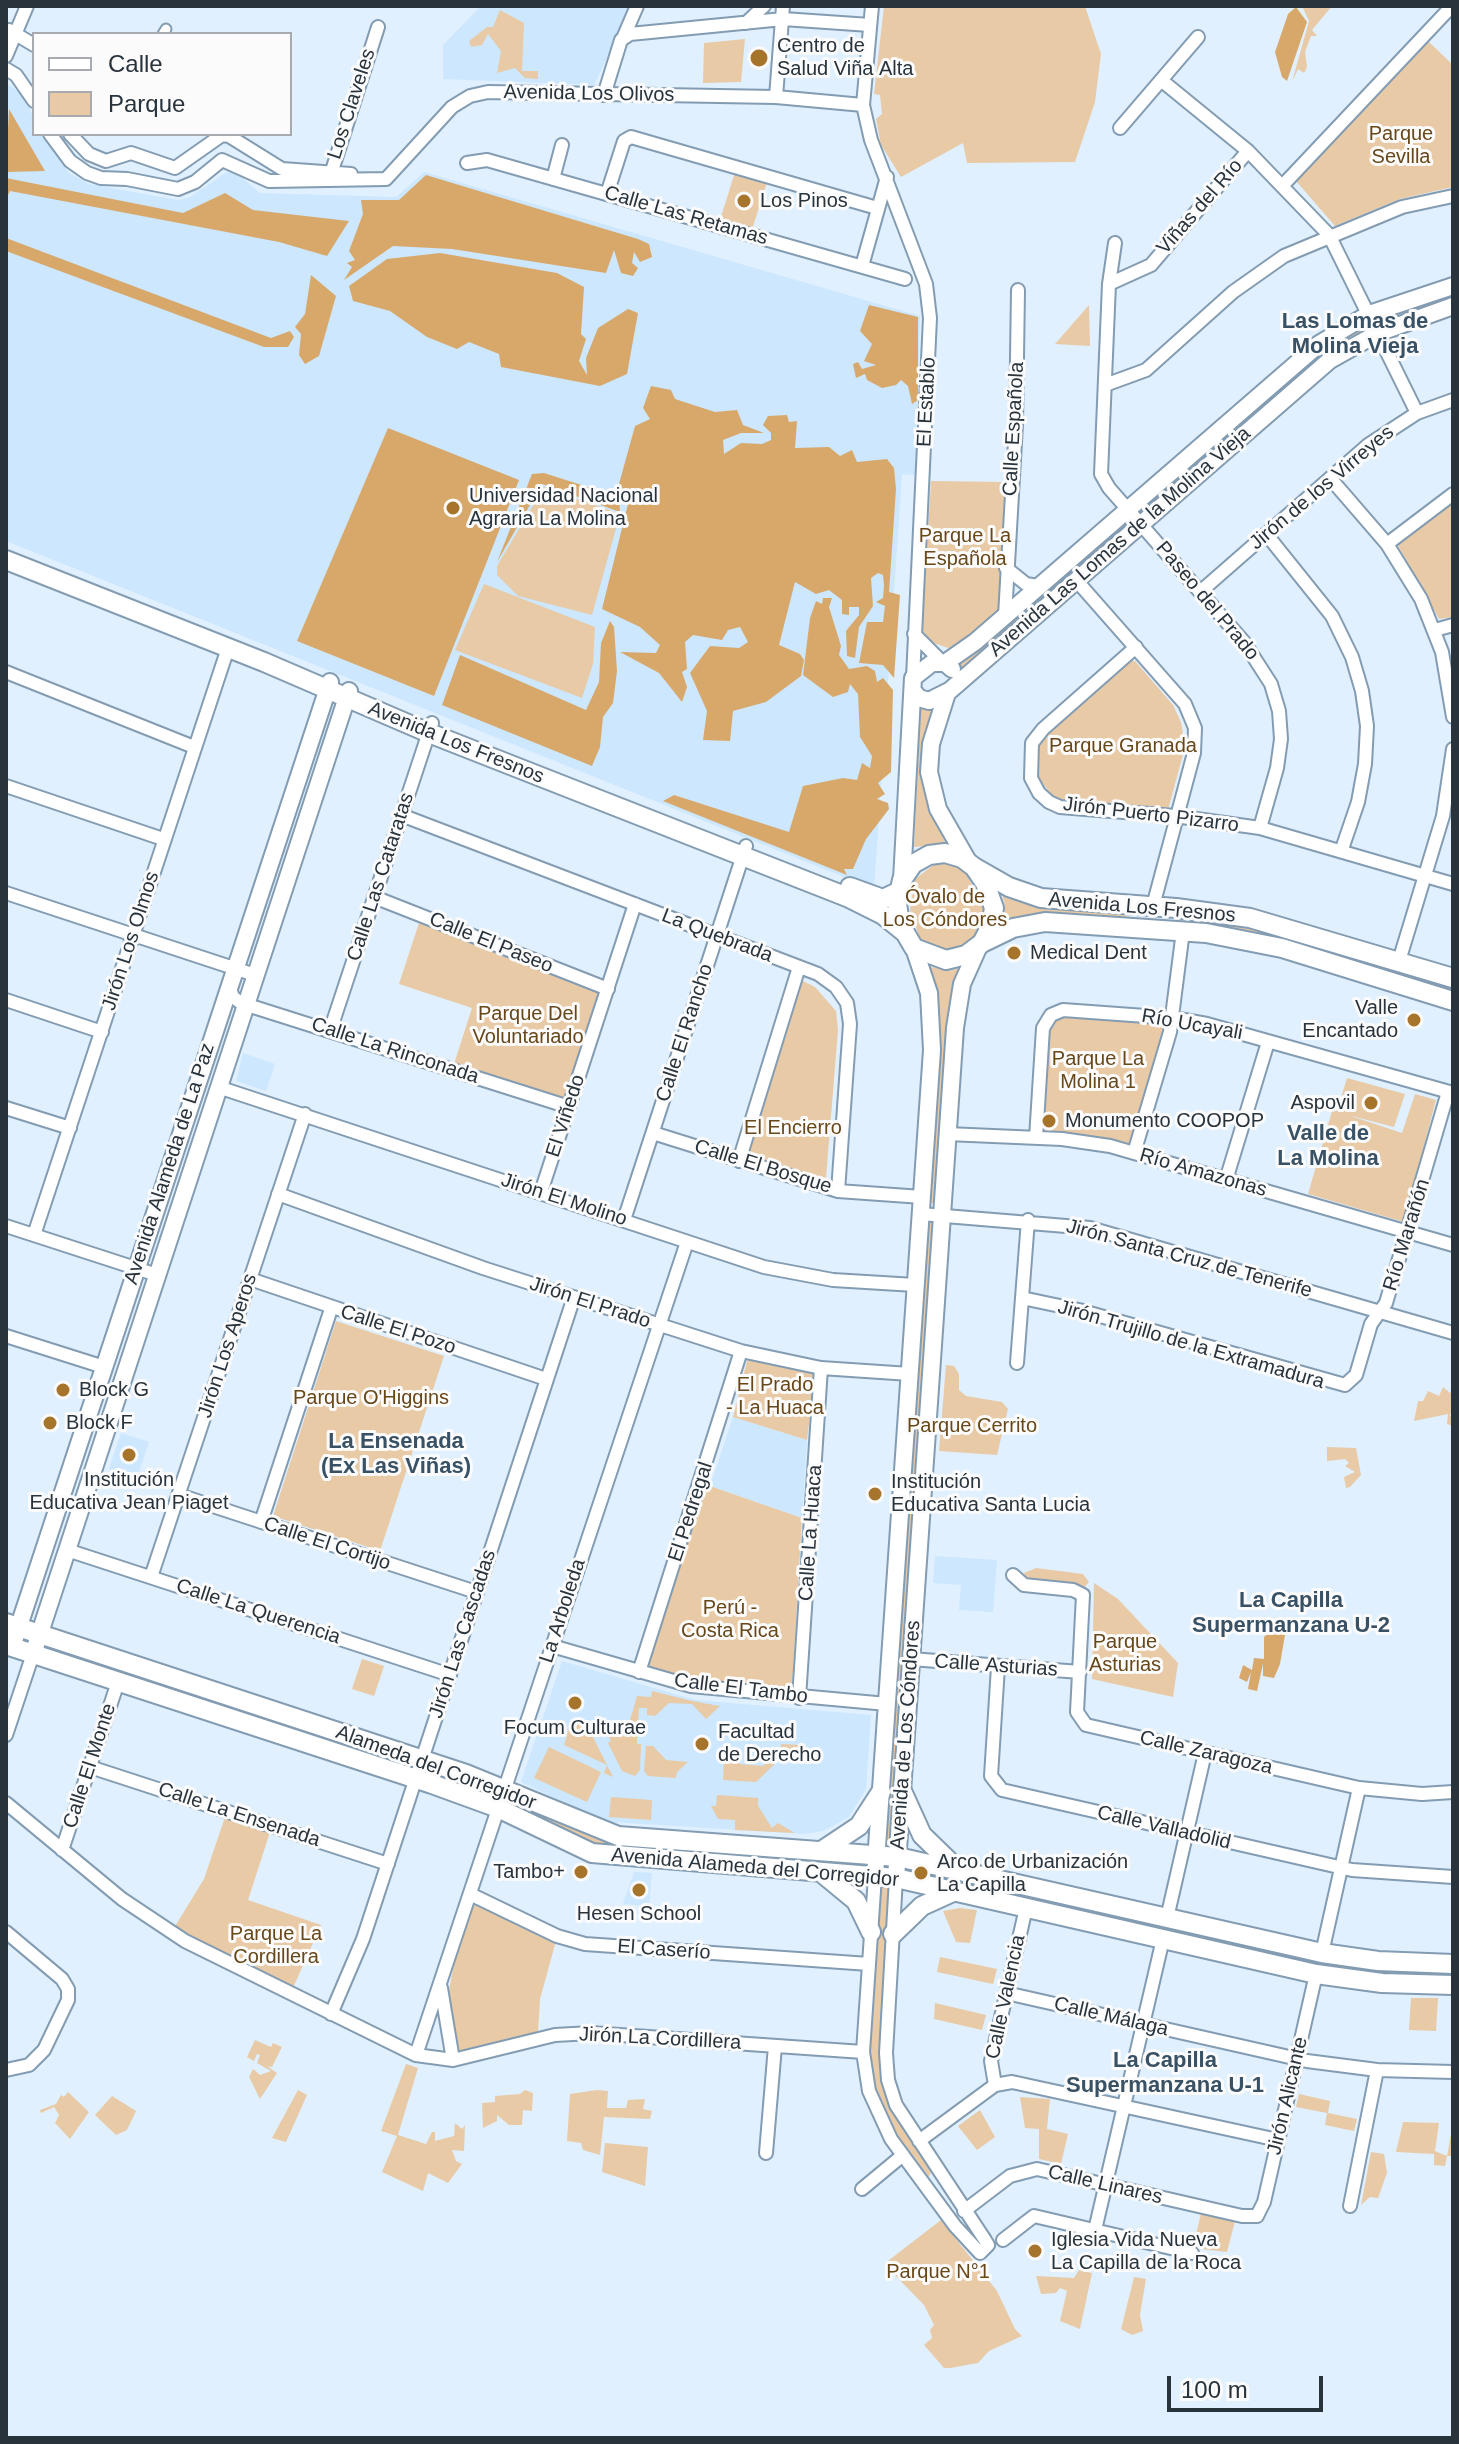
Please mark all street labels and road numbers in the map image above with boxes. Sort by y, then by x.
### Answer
street label: Los Claveles [323,46,381,162]
street label: Avenida Los Olivos [503,81,675,107]
street label: Viñas del Río [1152,154,1248,260]
street label: Calle Las Retamas [601,181,771,251]
street label: El Establo [913,356,941,448]
street label: Calle Española [998,361,1030,497]
street label: Jirón de los Virreyes [1245,421,1399,555]
street label: Avenida Las Lomas de la Molina Vieja [984,422,1256,662]
street label: Paseo del Prado [1150,537,1264,665]
street label: Avenida Los Fresnos [365,697,547,789]
street label: Calle Las Cataratas [342,790,420,964]
street label: Jirón Puerto Pizarro [1062,792,1240,838]
street label: Jirón Los Olmos [97,869,165,1013]
street label: Avenida Los Fresnos [1048,888,1236,928]
street label: La Quebrada [658,904,776,968]
street label: Calle El Paseo [426,907,556,979]
street label: Calle El Rancho [651,961,719,1105]
street label: Río Ucayali [1140,1004,1244,1046]
street label: Calle La Rinconada [308,1013,482,1089]
street label: Avenida Alameda de La Paz [120,1040,220,1288]
street label: El Viñedo [541,1072,591,1160]
street label: Calle El Bosque [691,1135,835,1199]
street label: Río Amazonas [1137,1143,1269,1203]
street label: Jirón El Molino [498,1168,630,1232]
street label: Río Marañón [1379,1176,1435,1294]
street label: Jirón Santa Cruz de Tenerife [1063,1215,1315,1303]
street label: Jirón Los Aperos [193,1271,263,1421]
street label: Jirón El Prado [527,1272,653,1334]
street label: Jirón Trujillo de la Extramadura [1055,1295,1327,1395]
street label: Calle El Pozo [337,1300,459,1360]
street label: El Pedregal [664,1459,718,1565]
street label: Calle La Huaca [794,1464,828,1602]
street label: Calle El Cortijo [260,1512,394,1576]
street label: Jirón Las Cascadas [424,1547,502,1721]
street label: La Arboleda [535,1556,591,1666]
street label: Calle La Querencia [173,1574,343,1650]
street label: Avenida de Los Cóndores [886,1620,926,1850]
street label: Calle Asturias [934,1650,1058,1682]
street label: Calle El Tambo [673,1669,809,1709]
street label: Calle El Monte [58,1700,122,1832]
street label: Alameda del Corregidor [333,1721,539,1815]
street label: Calle Zaragoza [1137,1726,1275,1780]
street label: Calle La Ensenada [155,1777,323,1853]
street label: Calle Valladolid [1095,1801,1233,1855]
street label: Avenida Alameda del Corregidor [610,1843,900,1893]
street label: Calle Valencia [981,1933,1031,2061]
street label: El Caserío [617,1935,711,1965]
street label: Calle Málaga [1051,1992,1171,2042]
street label: Jirón La Cordillera [578,2023,742,2055]
street label: Jirón Alicante [1263,2035,1313,2157]
street label: Calle Linares [1045,2160,1165,2210]

